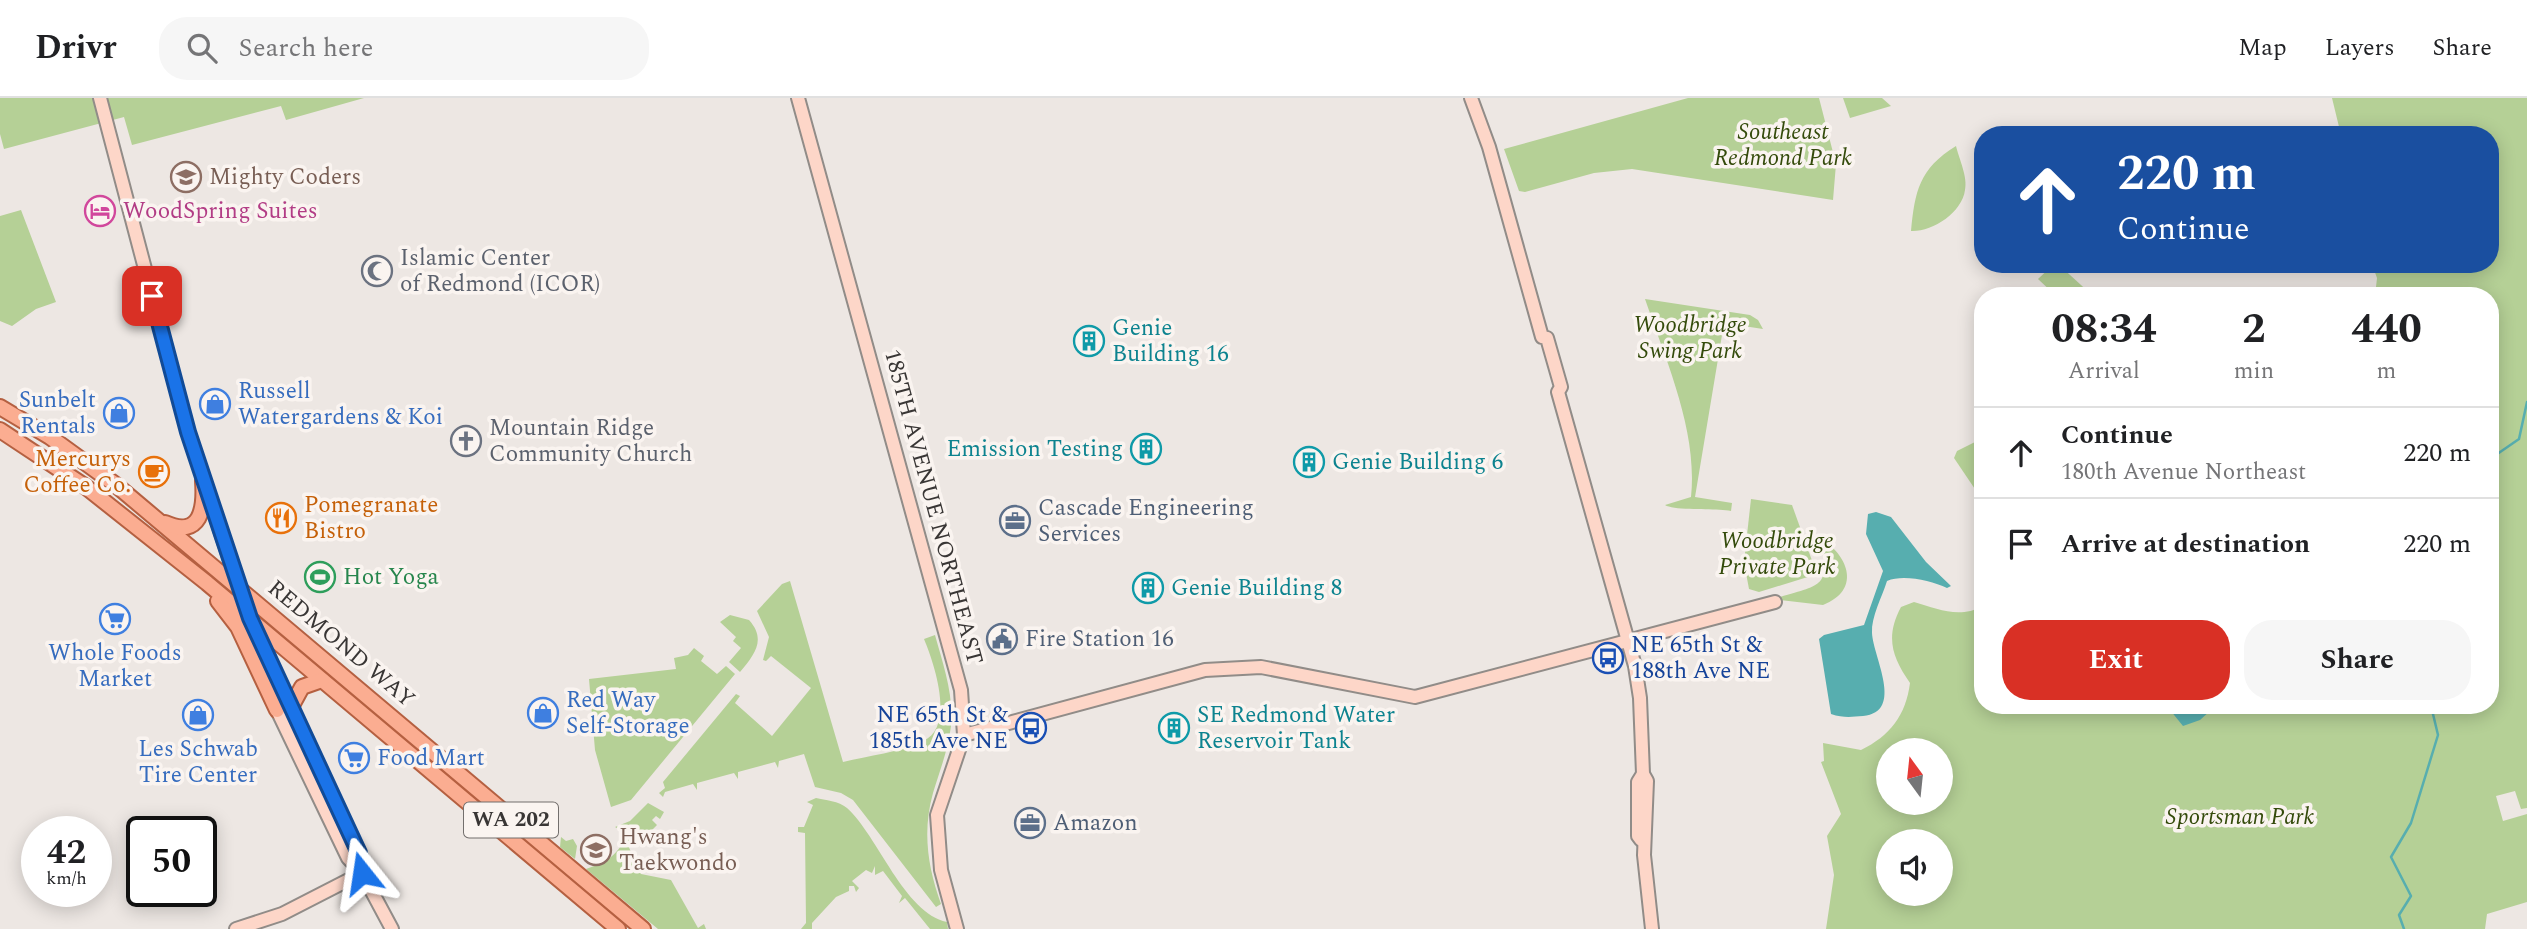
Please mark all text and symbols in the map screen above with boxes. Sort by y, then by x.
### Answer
search box [159,17,649,80]
text: Drivr [35,23,117,73]
text: Search here [239,28,373,68]
icon: search [183,29,221,67]
text: Map [2238,30,2287,66]
text: Layers [2325,30,2395,66]
text: Share [2433,30,2492,66]
park label: Southeast Redmond Park [1714,115,1852,176]
text: 220 m [2117,137,2256,212]
icon: ahead [2002,154,2093,245]
school or university icon: Mighty Coders [169,160,203,194]
place label: Mighty Coders [209,160,361,195]
hotel icon: WoodSpring Suites [83,194,117,228]
place label: WoodSpring Suites [123,194,318,229]
text: Continue [2117,205,2250,254]
place label: Islamic Center of Redmond (ICOR) [400,241,600,302]
mosque icon: Islamic Center of Redmond (ICOR) [360,254,394,288]
pin [122,266,182,326]
icon: arrive [133,277,171,315]
text: 08:34 [2051,298,2157,361]
text: 2 [2242,298,2266,361]
text: 440 [2351,298,2422,361]
park label: Woodbridge Swing Park [1633,308,1747,369]
place label: Genie Building 16 [1112,311,1229,372]
building icon: Genie Building 16 [1072,324,1106,358]
street label: 185TH AVENUE NORTHEAST [874,345,992,669]
text: Arrival [2068,354,2140,389]
text: min [2234,354,2274,389]
text: m [2377,354,2396,389]
place label: Russell Watergardens & Koi [238,374,443,435]
place label: Sunbelt Rentals [19,383,96,444]
shop icon: Russell Watergardens & Koi [198,387,232,421]
shop icon: Sunbelt Rentals [102,396,136,430]
place label: Mountain Ridge Community Church [489,411,693,472]
text: Continue [2061,415,2173,455]
church icon: Mountain Ridge Community Church [449,424,483,458]
place label: Emission Testing [946,432,1123,467]
building icon: Emission Testing [1129,432,1163,466]
text: 220 m [2403,433,2471,473]
icon: ahead [2002,434,2040,472]
place label: Mercurys Coffee Co. [23,442,131,503]
building icon: Genie Building 6 [1292,445,1326,479]
place label: Genie Building 6 [1332,445,1503,480]
cafe icon: Mercurys Coffee Co. [137,455,171,489]
text: 180th Avenue Northeast [2061,455,2306,490]
place label: Pomegranate Bistro [304,488,438,549]
place label: Cascade Engineering Services [1038,491,1254,552]
restaurant icon: Pomegranate Bistro [264,501,298,535]
office icon: Cascade Engineering Services [998,504,1032,538]
park label: Woodbridge Private Park [1718,524,1836,585]
text: Arrive at destination [2061,524,2310,564]
text: 220 m [2403,524,2471,564]
icon: arrive [2002,525,2040,563]
sports icon: Hot Yoga [303,560,337,594]
place label: Hot Yoga [343,560,439,595]
building icon: Genie Building 8 [1131,571,1165,605]
place label: Genie Building 8 [1171,571,1342,606]
street label: REDMOND WAY [259,572,423,716]
supermarket icon: Whole Foods Market [98,602,132,636]
button: Exit [2002,620,2230,700]
button: Share [2244,620,2471,700]
public building icon: Fire Station 16 [985,622,1019,656]
place label: Fire Station 16 [1025,622,1174,657]
place label: NE 65th St & 188th Ave NE [1631,628,1770,689]
place label: Whole Foods Market [48,636,182,697]
bus stop icon: NE 65th St & 188th Ave NE [1591,641,1625,675]
place label: Red Way Self-Storage [566,683,690,744]
shop icon: Red Way Self-Storage [526,696,560,730]
shop icon: Les Schwab Tire Center [181,698,215,732]
place label: NE 65th St & 185th Ave NE [869,698,1008,759]
place label: SE Redmond Water Reservoir Tank [1197,698,1395,759]
bus stop icon: NE 65th St & 185th Ave NE [1014,711,1048,745]
building icon: SE Redmond Water Reservoir Tank [1157,711,1191,745]
place label: Les Schwab Tire Center [138,732,258,793]
north arrow [1876,738,1953,816]
map controls [1876,738,1953,906]
supermarket icon: Food Mart [337,741,371,775]
place label: Food Mart [377,741,485,776]
park label: Sportsman Park [2166,800,2314,835]
road number: WA 202 [464,802,558,838]
office icon: Amazon [1013,806,1047,840]
place label: Amazon [1053,806,1138,841]
speed limit sign: 50 [126,816,217,907]
place label: Hwang's Taekwondo [619,820,737,881]
text: 42 [47,826,86,879]
button: sound [1876,829,1953,906]
school or university icon: Hwang's Taekwondo [579,833,613,867]
position arrow [325,836,399,910]
text: km/h [46,865,87,892]

